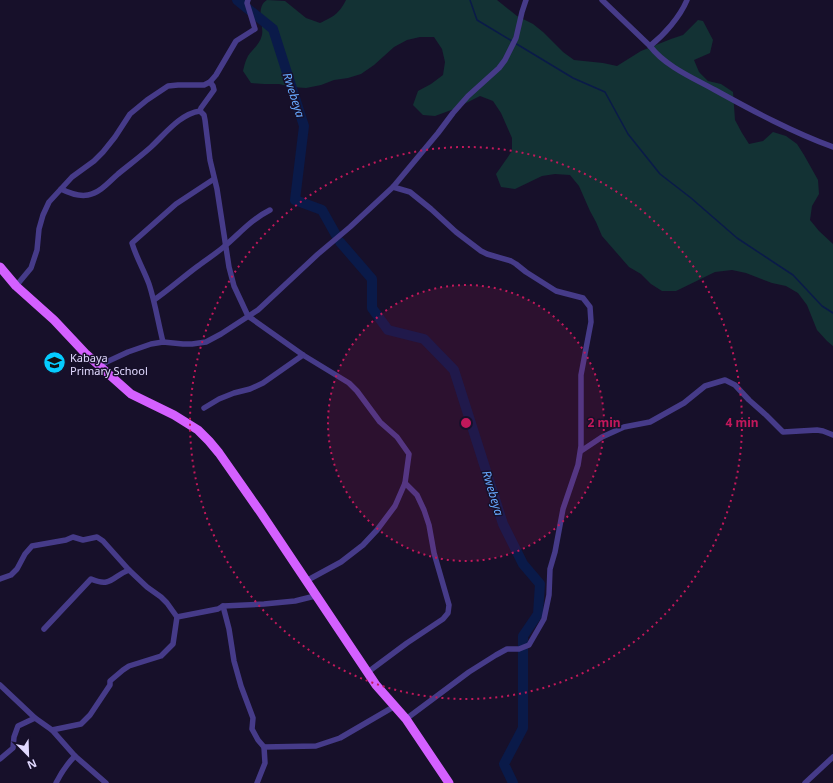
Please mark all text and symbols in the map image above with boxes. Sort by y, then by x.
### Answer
water label: Rwebeya [279,70,309,120]
school or university icon: Kabaya Primary School [41,350,67,376]
place label: Kabaya Primary School [70,350,148,378]
text: 2 min [587,414,621,431]
text: 4 min [725,414,759,431]
centre of rings [459,416,473,430]
water label: Rwebeya [478,468,508,518]
north arrow [8,735,48,775]
text: N [25,756,39,773]

